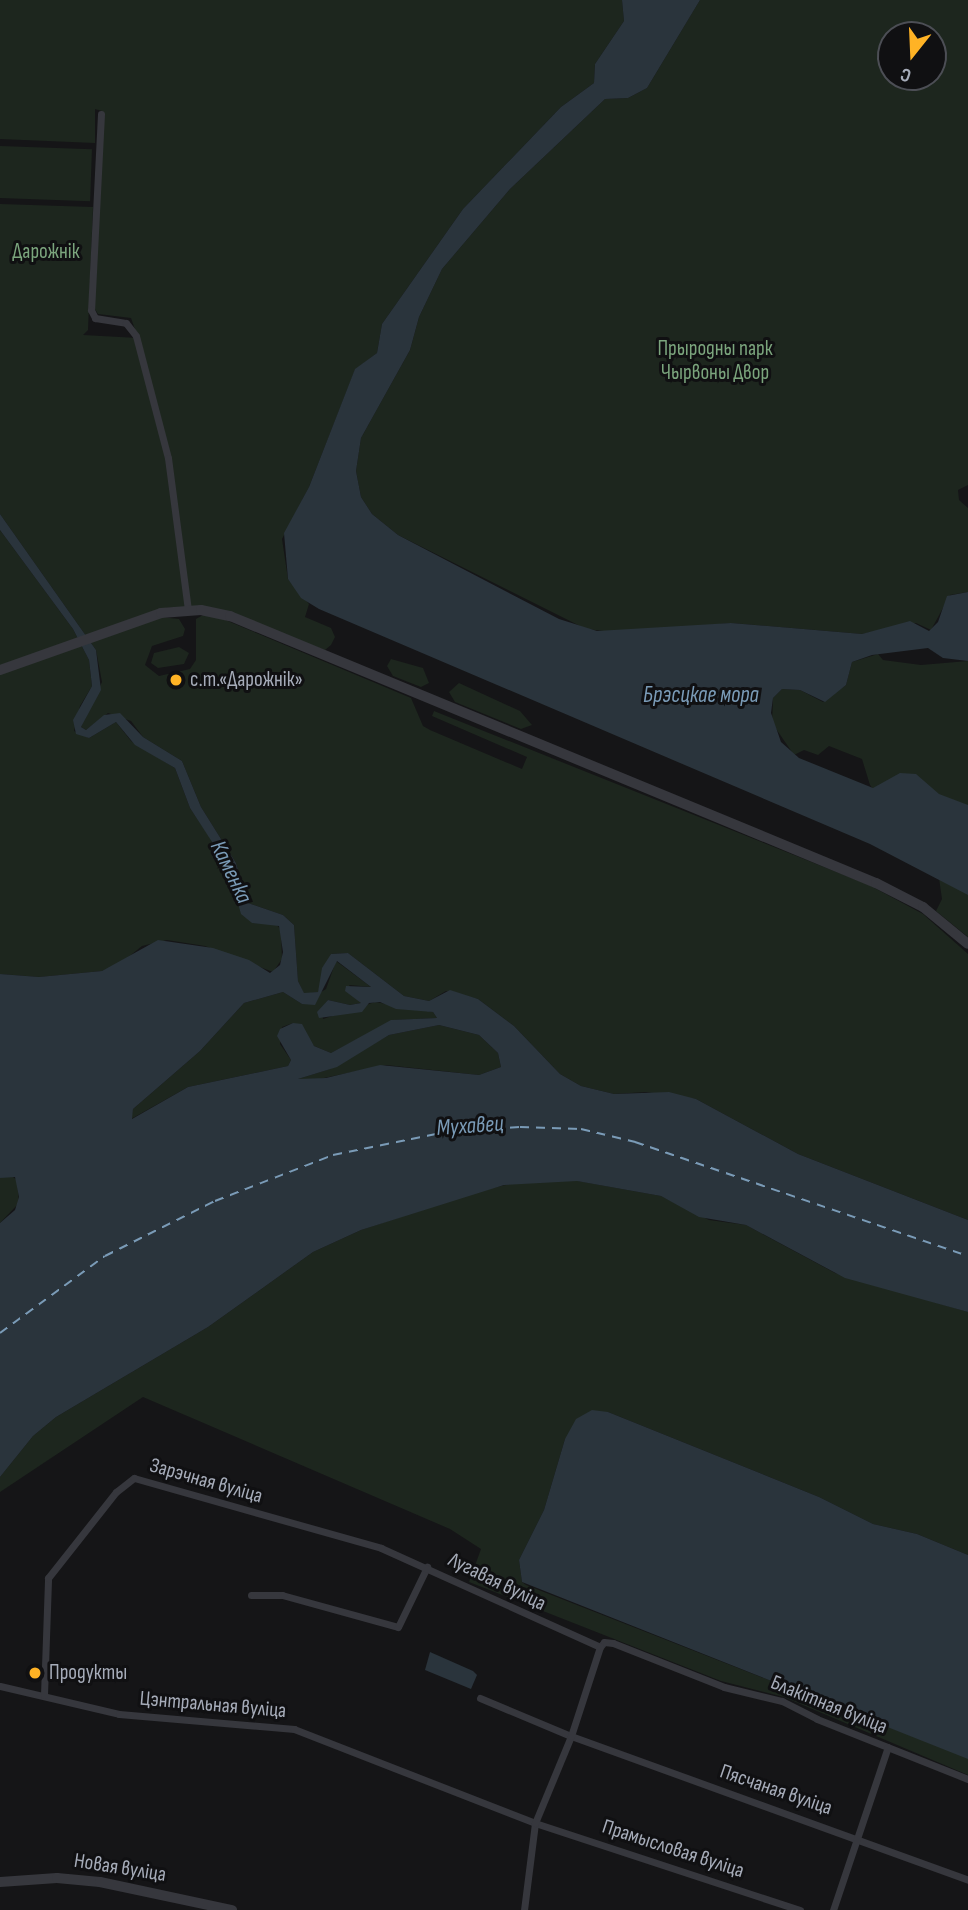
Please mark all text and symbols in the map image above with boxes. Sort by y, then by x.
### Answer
north arrow [877,21,947,91]
text: С [898,62,914,87]
park label: Дарожнік [12,239,80,265]
park label: Прыродны парк Чырвоны Двор [657,336,773,386]
place label: с.т.«Дарожнік» [190,667,303,693]
marker: с.т.«Дарожнік» [168,672,184,688]
water label: Брэсцкае мора [643,681,759,709]
water label: Каменка [204,836,258,908]
water label: Мухавец [435,1110,505,1142]
street label: Зарэчная вуліца [147,1453,265,1509]
street label: Лугавая вуліца [444,1548,550,1616]
place label: Продукты [49,1660,127,1686]
marker: Продукты [27,1665,43,1681]
street label: Блакітная вуліца [767,1670,891,1740]
street label: Цэнтральная вуліца [139,1686,287,1724]
street label: Пясчаная вуліца [716,1759,836,1821]
street label: Прамысловая вуліца [599,1814,747,1884]
street label: Новая вуліца [72,1848,168,1888]

